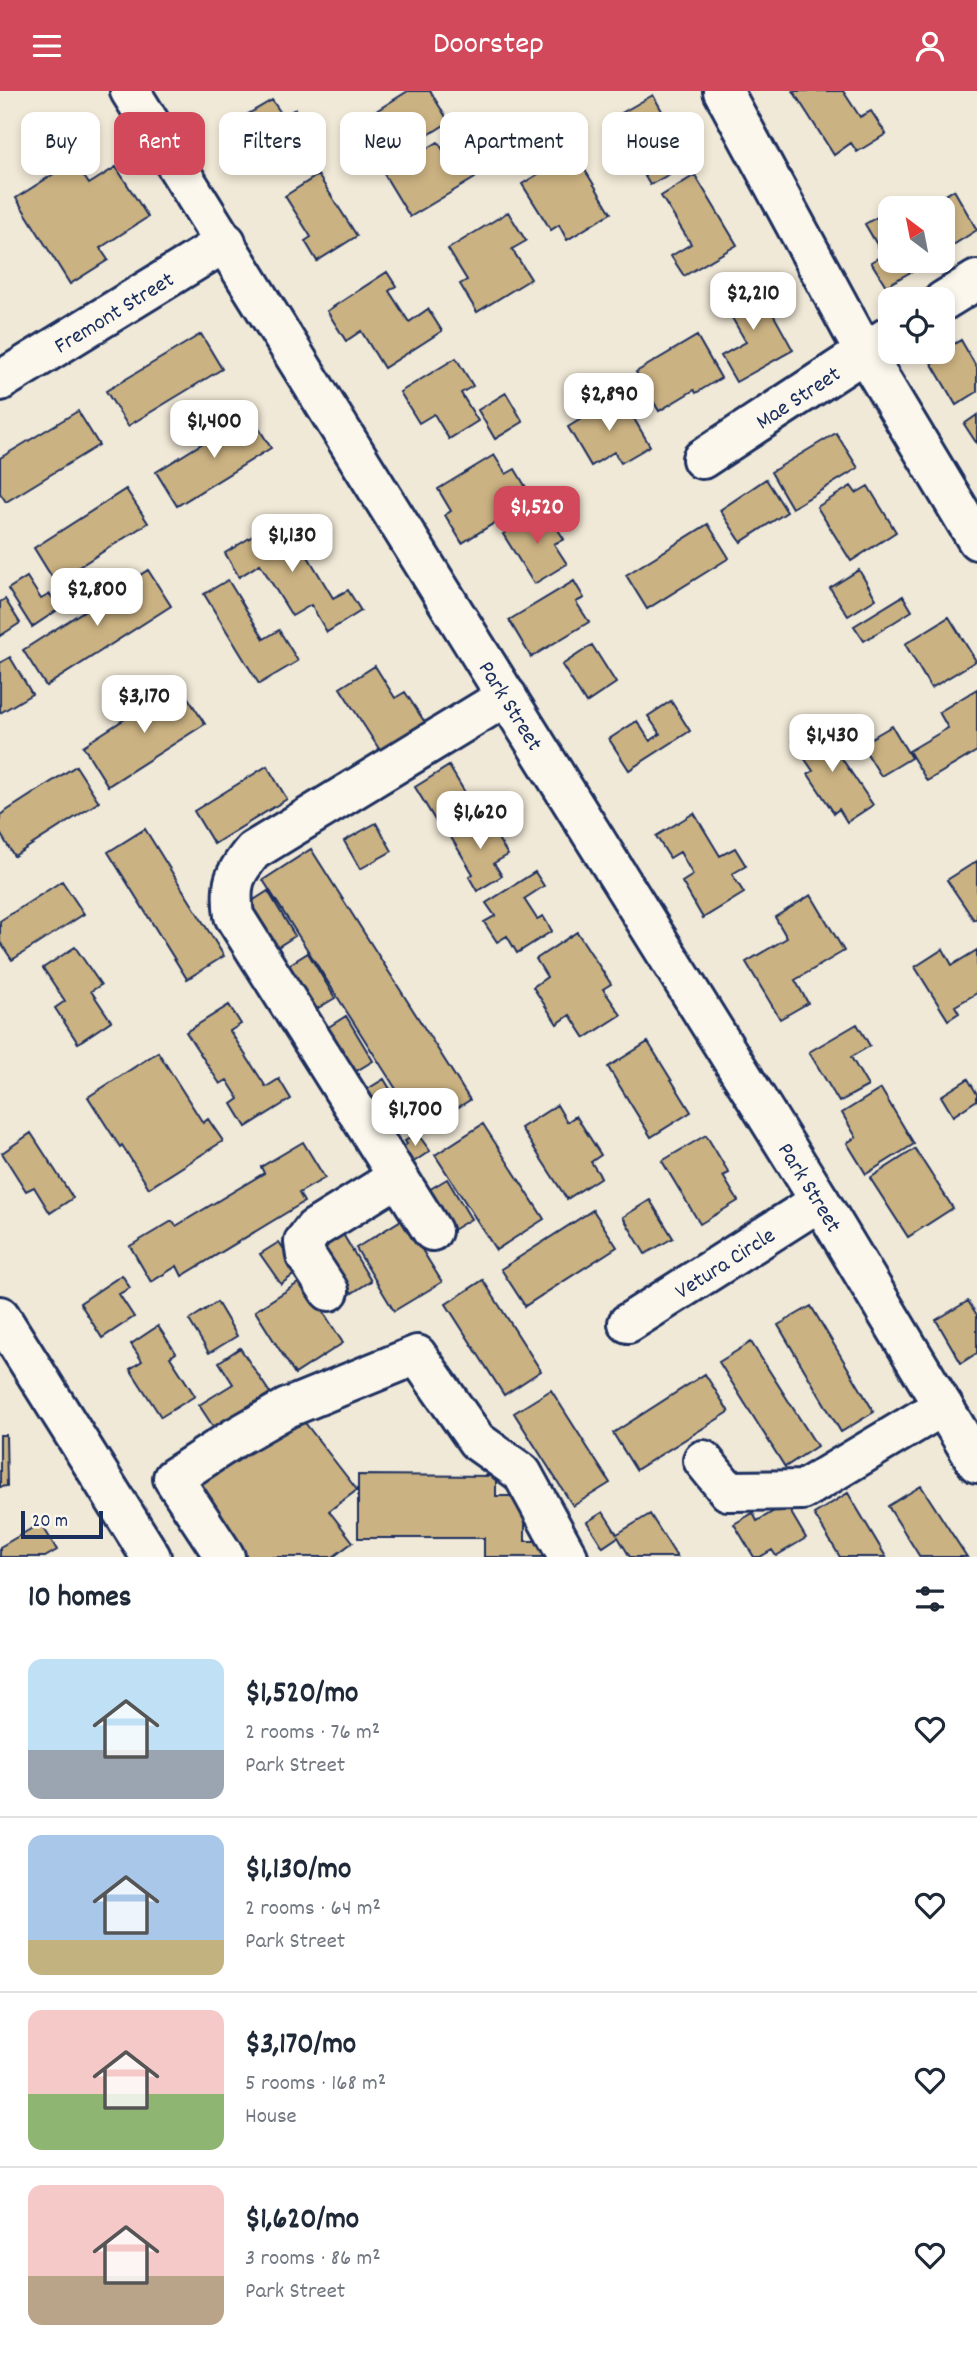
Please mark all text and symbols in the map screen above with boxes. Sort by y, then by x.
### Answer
text: Doorstep [433,23,544,69]
icon: menu [28,27,66,65]
icon: person [911,27,949,65]
chip: Buy [21,112,100,175]
chip: Rent [114,112,205,175]
chip: Filters [219,112,326,175]
chip: New [340,112,426,175]
chip: Apartment [440,112,588,175]
chip: House [602,112,704,175]
north arrow [878,196,956,273]
map controls [878,196,955,364]
street label: Fremont Street [49,265,181,364]
pin: $2,210 [696,273,810,332]
text: $2,210 [726,278,780,311]
button: locate [878,287,955,364]
street label: Mae Street [750,359,848,439]
pin: $2,890 [552,373,666,433]
text: $2,890 [580,379,638,412]
pin: $1,400 [157,401,271,460]
text: $1,400 [186,406,242,439]
pin: $1,520 [480,487,594,546]
text: $1,520 [510,492,564,525]
pin: $1,130 [235,515,349,574]
text: $1,130 [268,520,316,553]
pin: $2,800 [40,568,154,628]
text: $2,800 [67,574,127,607]
street label: Park Street [468,656,549,758]
pin: $3,170 [87,675,201,735]
text: $3,170 [118,681,170,714]
pin: $1,430 [775,715,889,774]
text: $1,430 [805,720,859,753]
pin: $1,620 [423,791,537,851]
text: $1,620 [453,797,507,830]
pin: $1,700 [358,1089,472,1148]
text: $1,700 [388,1094,442,1127]
street label: Park Street [768,1137,848,1240]
street label: Vetura Circle [669,1221,783,1309]
scale bar [21,1508,103,1540]
text: 20 m [32,1509,68,1536]
text: 10 homes [28,1578,131,1621]
icon: filters [911,1580,949,1618]
text: $1,520/mo [245,1674,358,1717]
icon: home [84,1687,168,1771]
icon: heart [911,1710,949,1748]
text: 2 rooms · 76 m² [245,1717,380,1750]
text: Park Street [245,1750,345,1783]
text: $1,130/mo [245,1850,351,1893]
icon: home [84,1863,168,1947]
icon: heart [911,1886,949,1924]
text: 2 rooms · 64 m² [245,1893,381,1926]
text: Park Street [245,1926,345,1959]
text: $3,170/mo [245,2025,356,2068]
icon: home [84,2038,168,2122]
icon: heart [911,2061,949,2099]
text: 5 rooms · 168 m² [245,2068,386,2101]
text: House [245,2101,297,2134]
text: $1,620/mo [245,2200,359,2243]
icon: home [84,2213,168,2297]
icon: heart [911,2236,949,2274]
text: 3 rooms · 86 m² [245,2243,381,2276]
text: Park Street [245,2276,345,2309]

